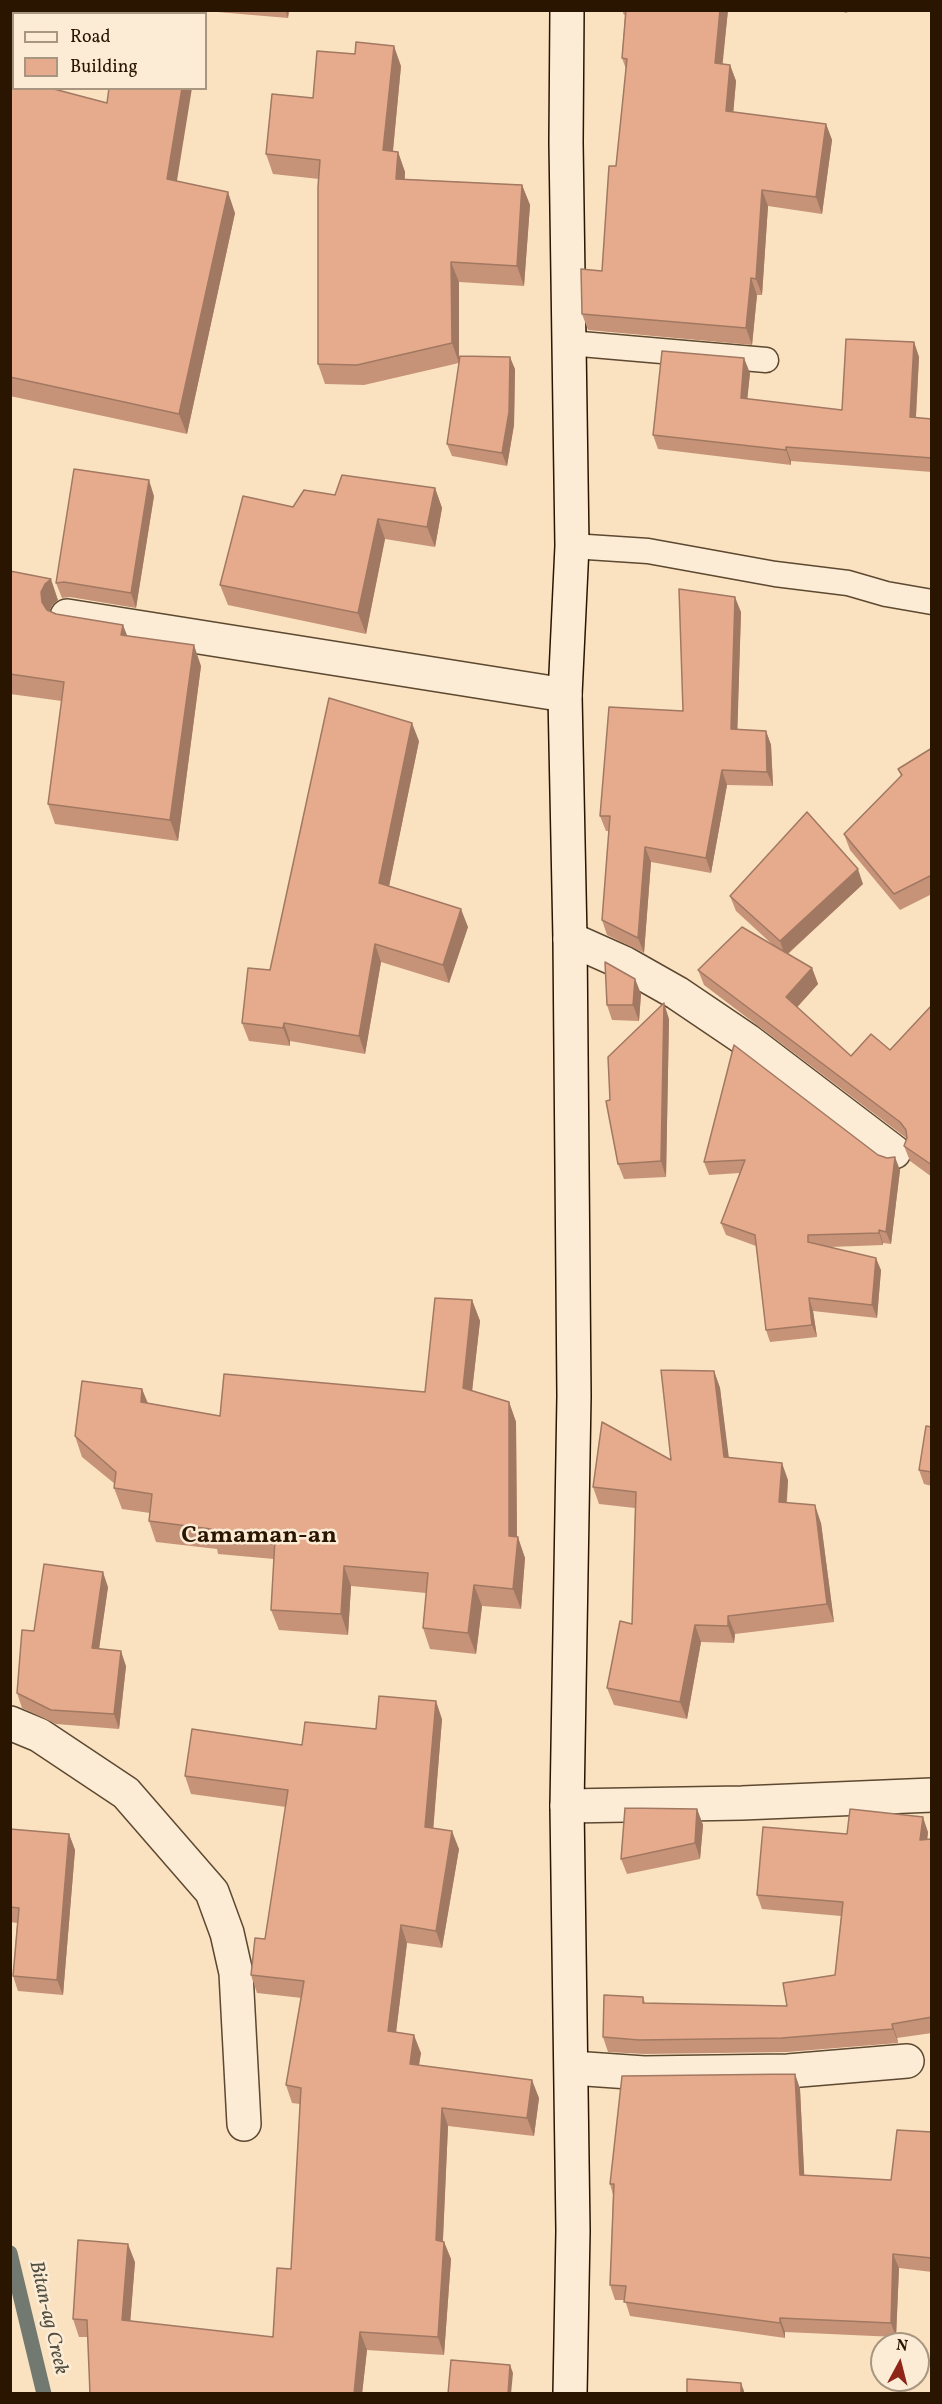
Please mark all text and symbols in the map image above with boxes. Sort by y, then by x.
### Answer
legend [12,12,207,90]
text: Road [70,25,111,50]
text: Building [70,55,138,80]
district label: Camaman-an [181,1524,337,1552]
water label: Bitan-ag Creek [22,2259,72,2377]
north arrow [870,2332,930,2392]
text: N [895,2334,909,2358]

